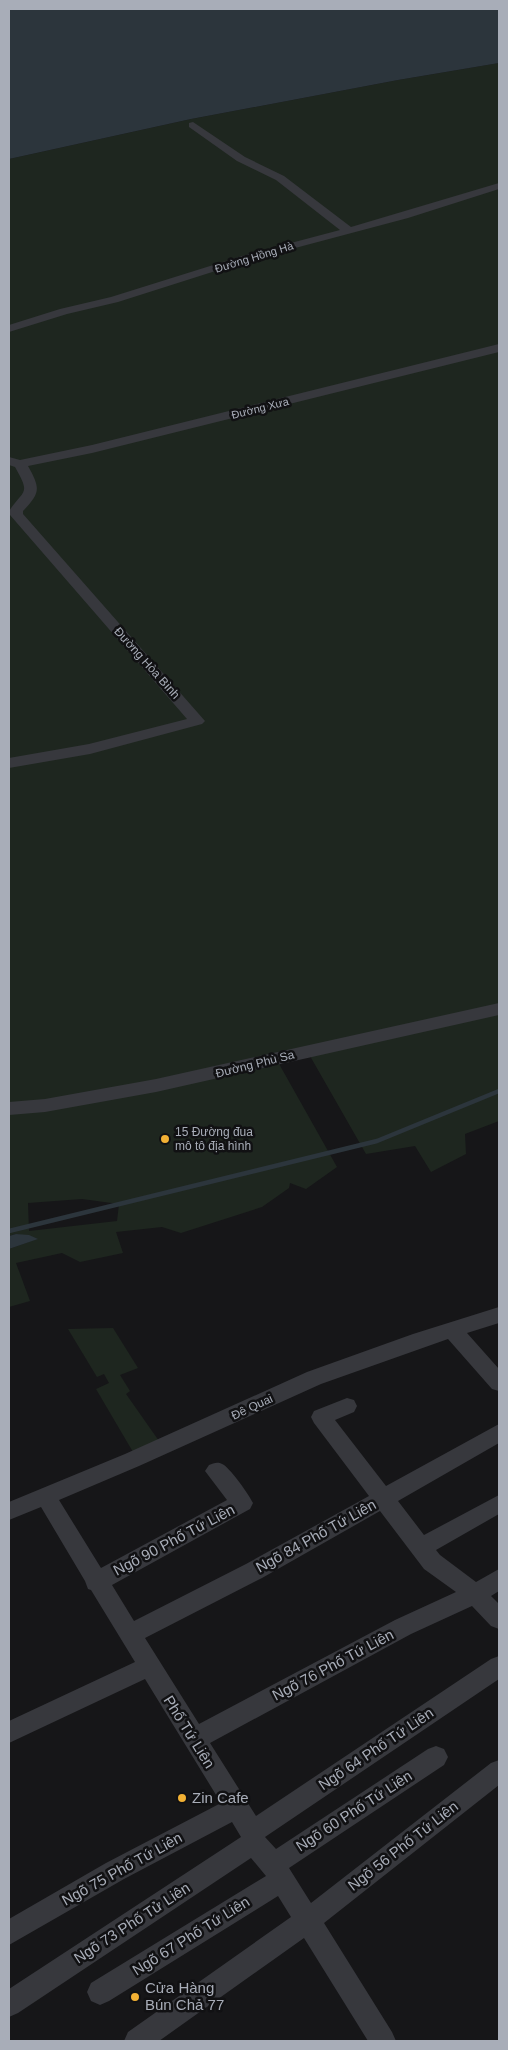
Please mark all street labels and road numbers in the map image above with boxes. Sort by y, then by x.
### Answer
street label: Đường Hồng Hà [213,239,295,275]
street label: Đường Xưa [230,395,291,421]
street label: Đường Hòa Bình [111,624,183,702]
street label: Đường Phù Sa [214,1047,296,1081]
street label: Đê Quai [229,1391,275,1423]
street label: Ngõ 84 Phố Tứ Liên [253,1495,379,1576]
street label: Ngõ 90 Phố Tứ Liên [110,1500,237,1579]
street label: Ngõ 76 Phố Tứ Liên [269,1625,396,1704]
street label: Phố Tứ Liên [160,1692,218,1771]
street label: Ngõ 64 Phố Tứ Liên [315,1704,436,1793]
street label: Ngõ 60 Phố Tứ Liên [293,1767,415,1854]
street label: Ngõ 56 Phố Tứ Liên [344,1797,461,1894]
street label: Ngõ 75 Phố Tứ Liên [59,1828,185,1909]
street label: Ngõ 73 Phố Tử Liên [71,1879,193,1966]
street label: Ngõ 67 Phố Tứ Liên [129,1893,252,1979]

